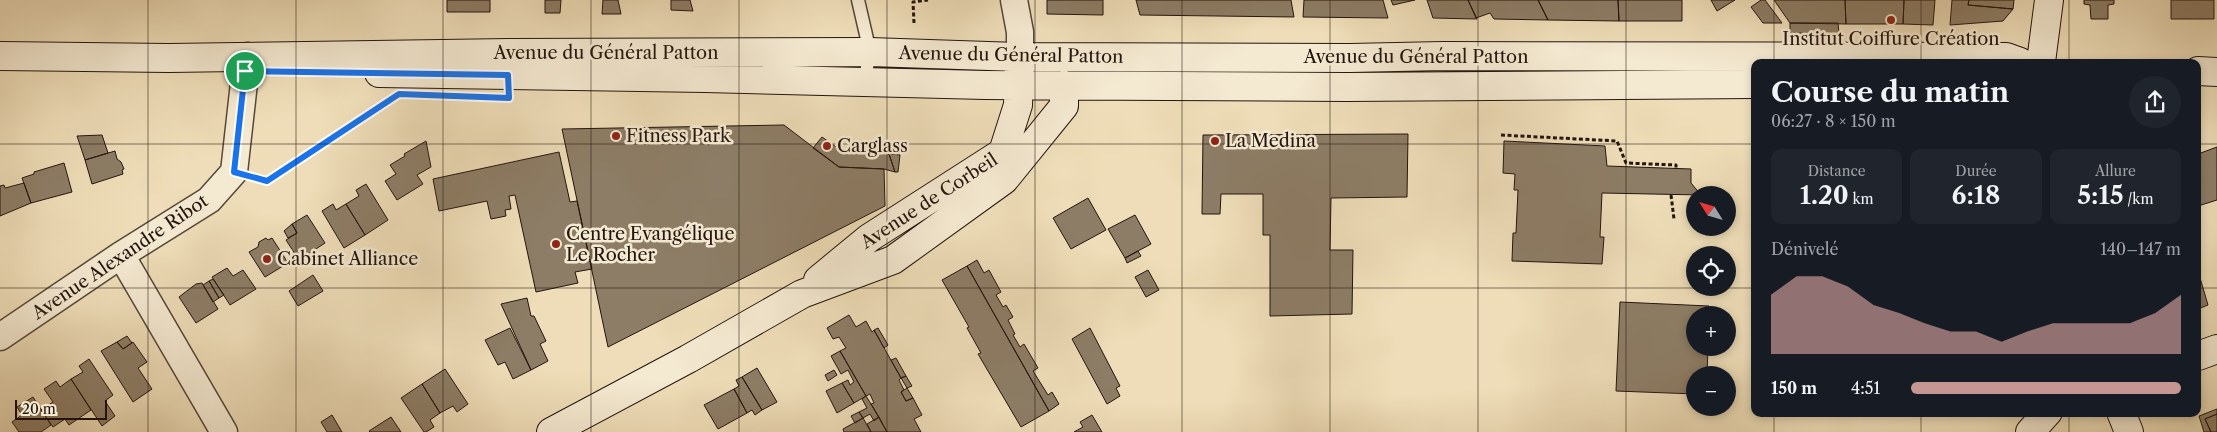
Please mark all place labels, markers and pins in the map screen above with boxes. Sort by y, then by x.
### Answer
marker: Institut Coiffure Création [1885,14,1897,26]
place label: Institut Coiffure Création [1782,28,2000,50]
pin [224,50,266,92]
place label: Fitness Park [626,125,732,147]
marker: Fitness Park [610,130,622,142]
place label: La Medina [1225,130,1316,152]
place label: Carglass [837,135,908,157]
marker: La Medina [1209,135,1221,147]
marker: Carglass [821,140,833,152]
place label: Centre Evangélique Le Rocher [566,223,735,266]
marker: Centre Evangélique Le Rocher [550,238,562,250]
place label: Cabinet Alliance [277,248,418,270]
marker: Cabinet Alliance [261,253,273,265]

